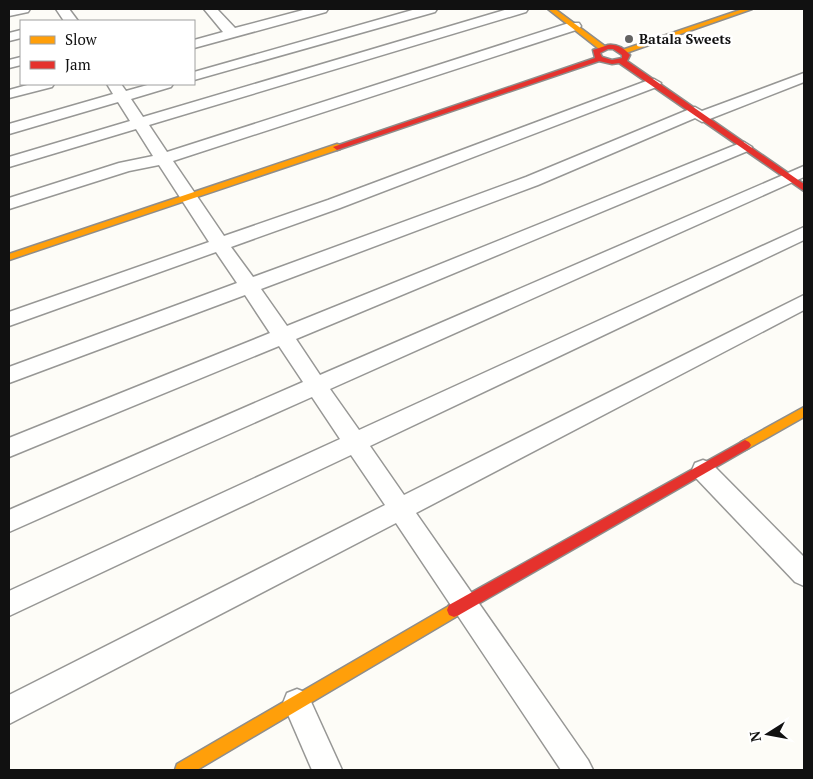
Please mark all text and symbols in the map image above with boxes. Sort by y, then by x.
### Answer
legend [20,20,195,85]
text: Slow [65,29,98,49]
place label: Batala Sweets [639,29,731,48]
marker: Batala Sweets [623,33,635,45]
text: Jam [65,54,91,74]
north arrow [743,709,793,759]
text: N [744,729,765,744]

